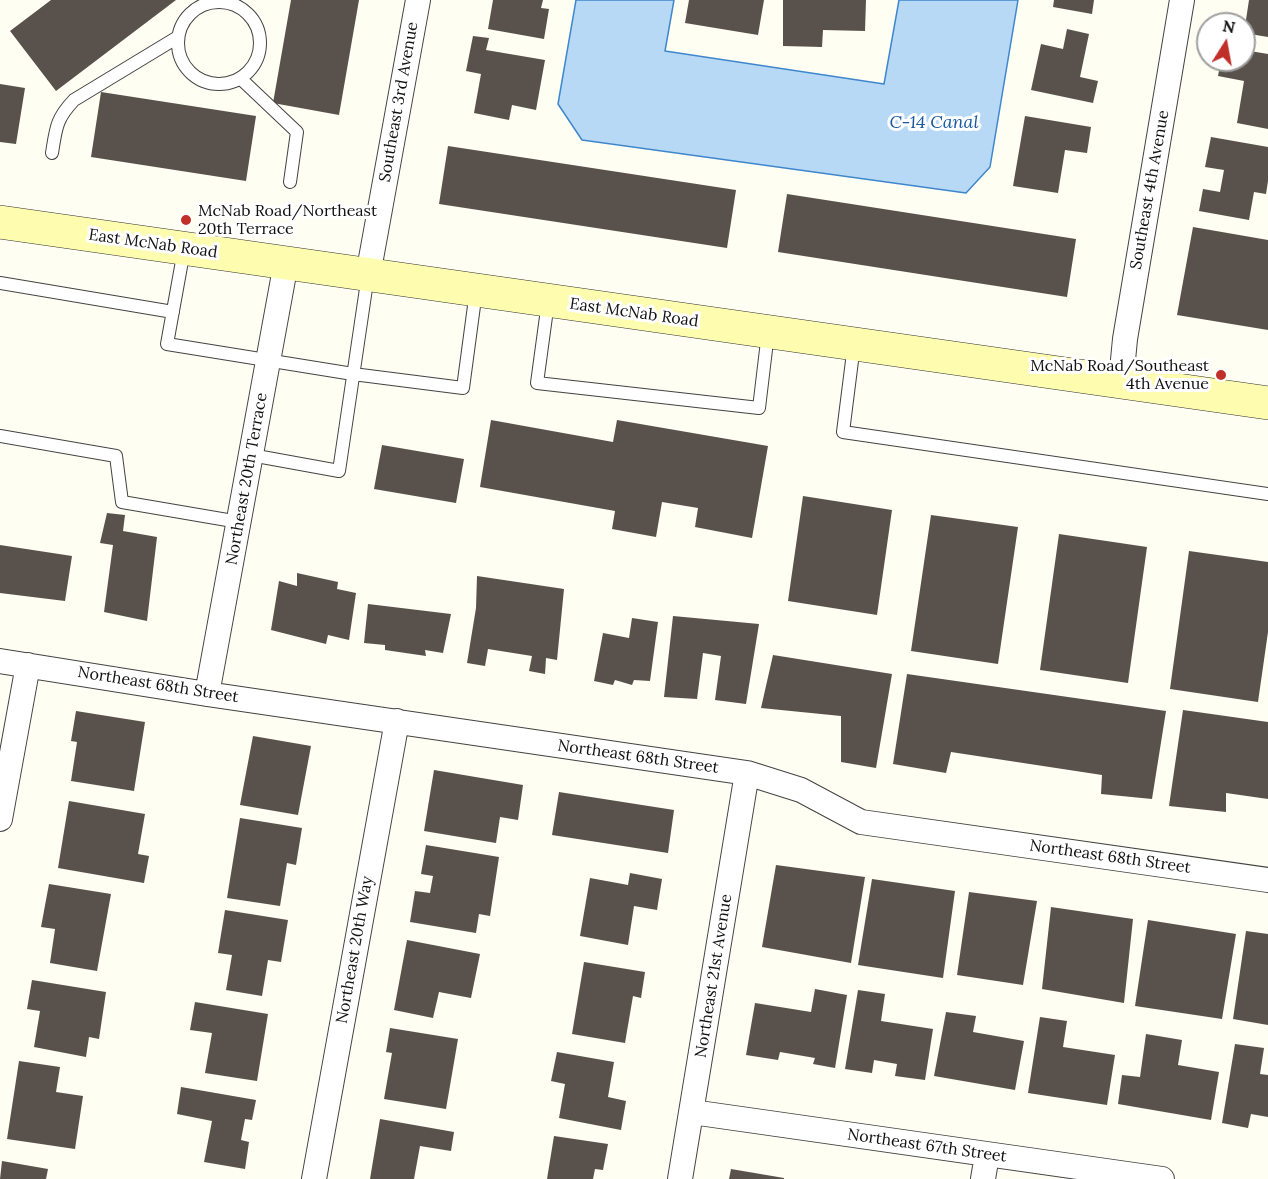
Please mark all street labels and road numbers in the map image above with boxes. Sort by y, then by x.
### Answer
street label: Southeast 3rd Avenue [375,20,423,184]
street label: Southeast 4th Avenue [1127,109,1173,271]
street label: East McNab Road [87,225,219,263]
street label: East McNab Road [568,294,700,332]
street label: Northeast 20th Terrace [222,391,272,567]
street label: Northeast 68th Street [76,663,240,707]
street label: Northeast 68th Street [556,736,720,778]
street label: Northeast 68th Street [1028,836,1192,878]
street label: Northeast 20th Way [333,875,377,1025]
street label: Northeast 21st Avenue [692,893,736,1059]
street label: Northeast 67th Street [846,1125,1008,1167]

